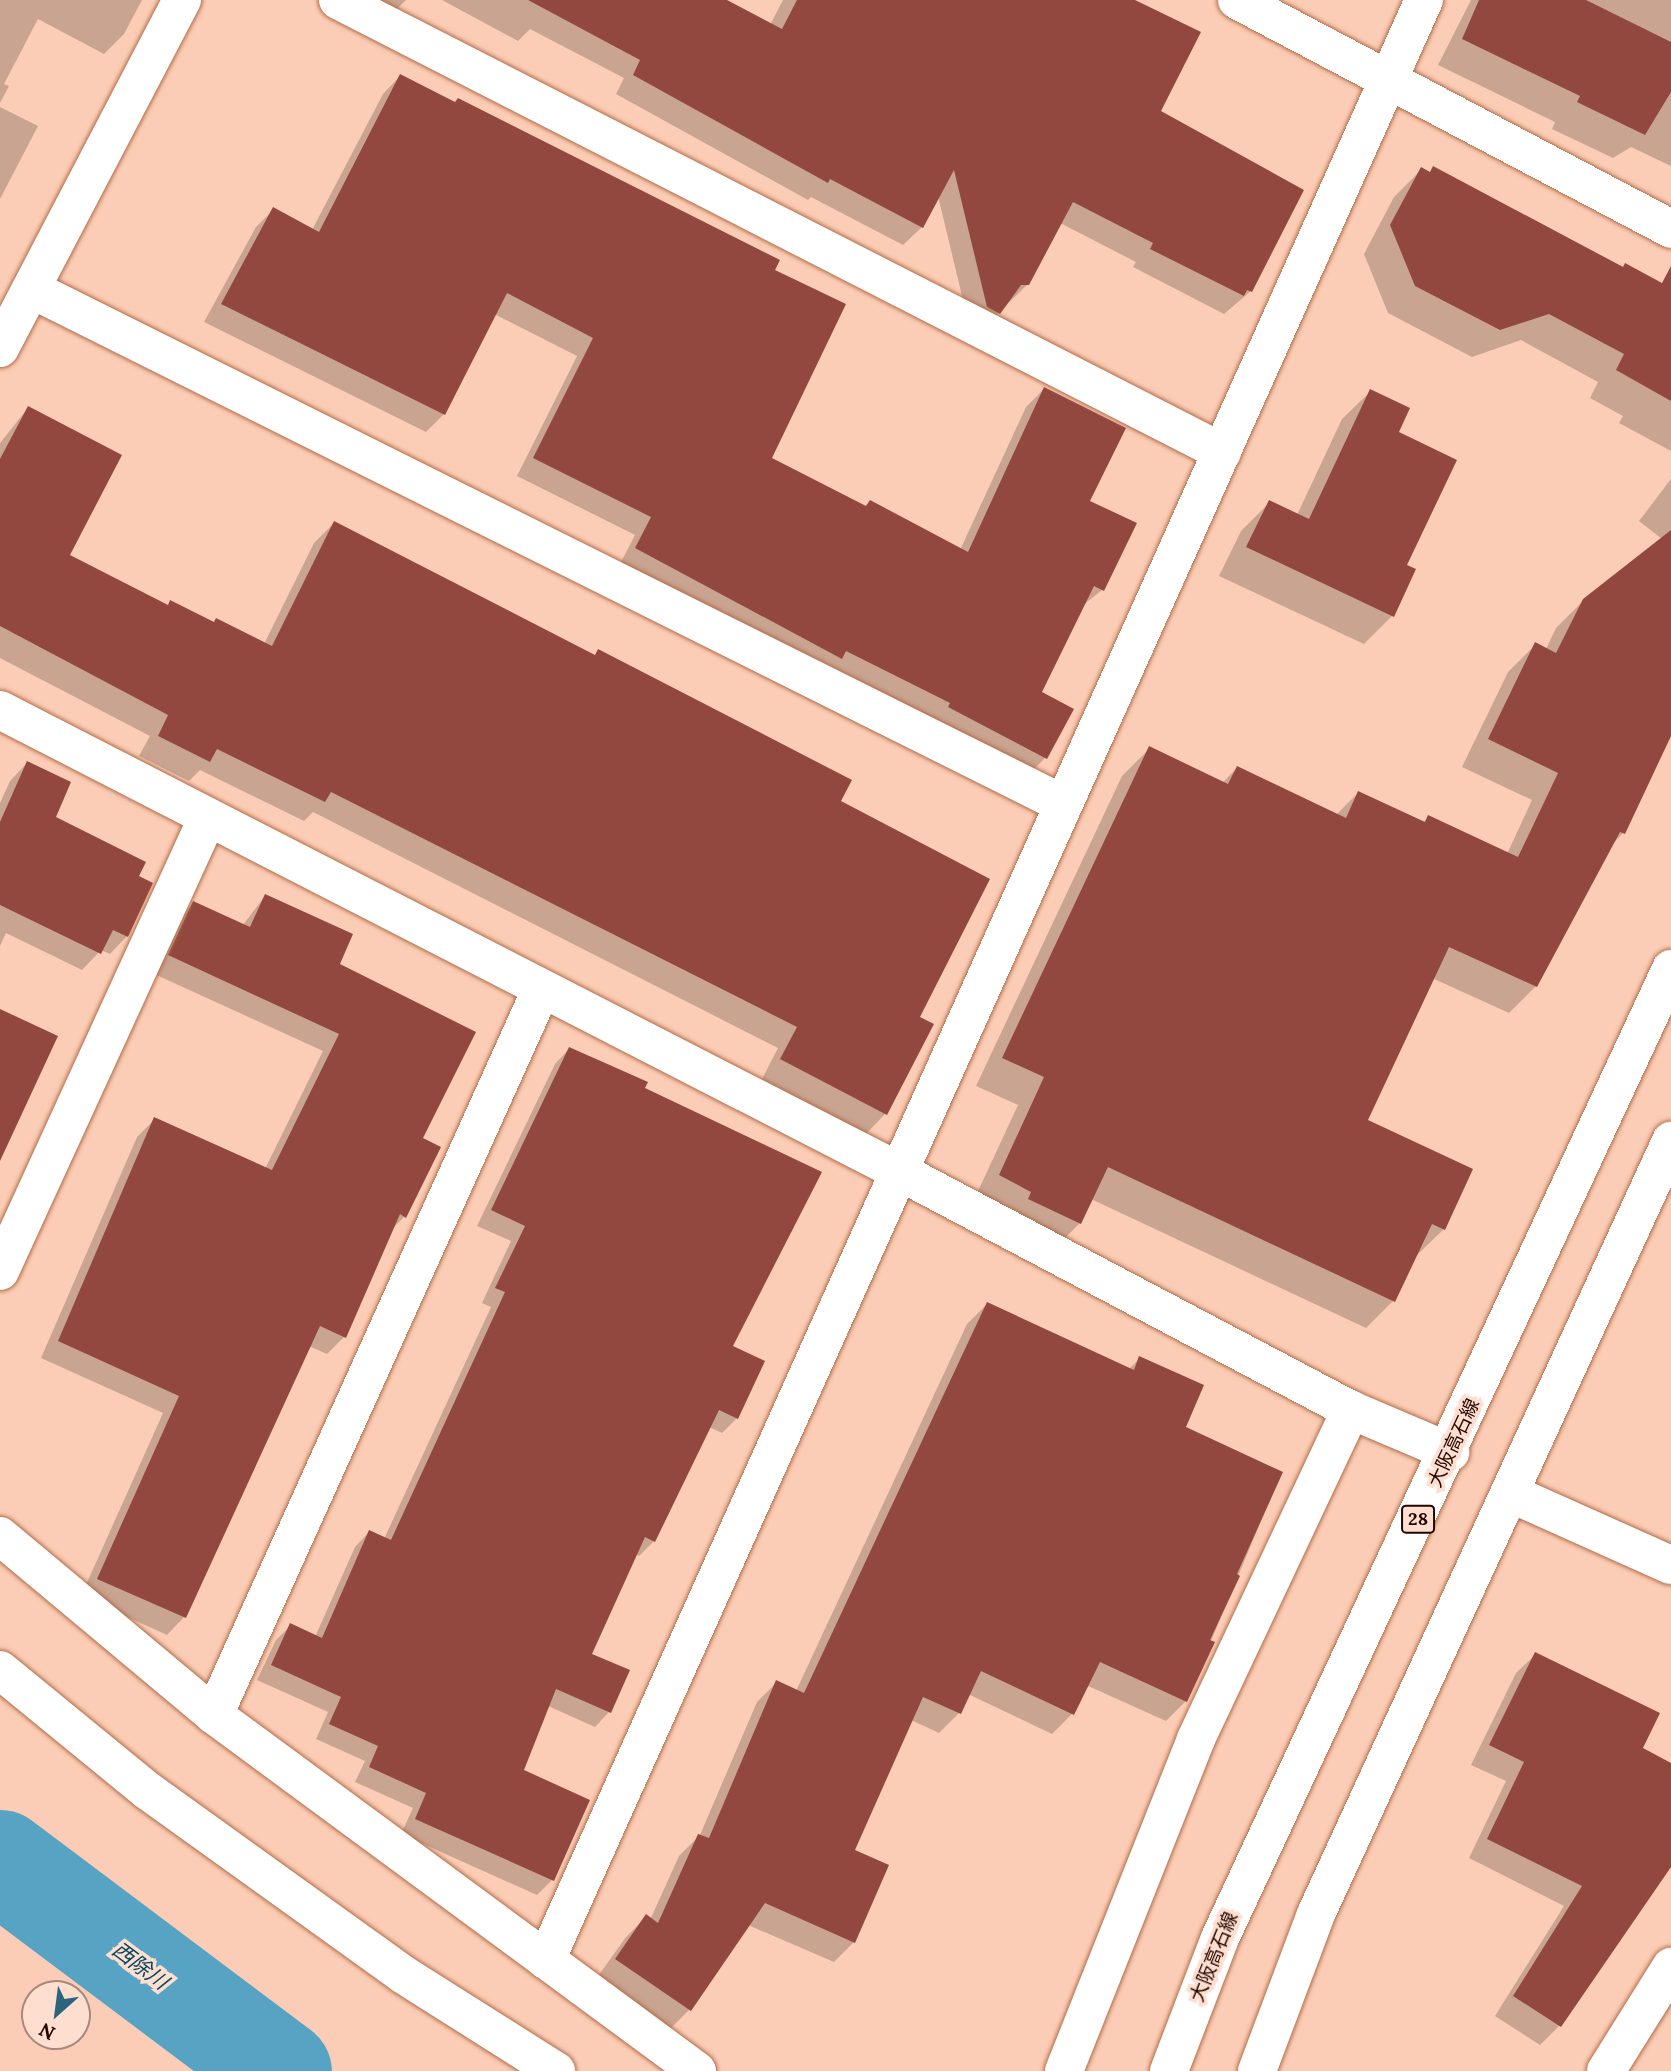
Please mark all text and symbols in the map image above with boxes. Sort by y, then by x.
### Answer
street label: 大阪高石線 [1424,1395,1484,1491]
road number: 28 [1400,1504,1436,1534]
street label: 大阪高石線 [1186,1909,1242,2005]
water label: 西除川 [107,1937,173,1995]
north arrow [21,1980,91,2050]
text: N [35,2018,59,2046]

